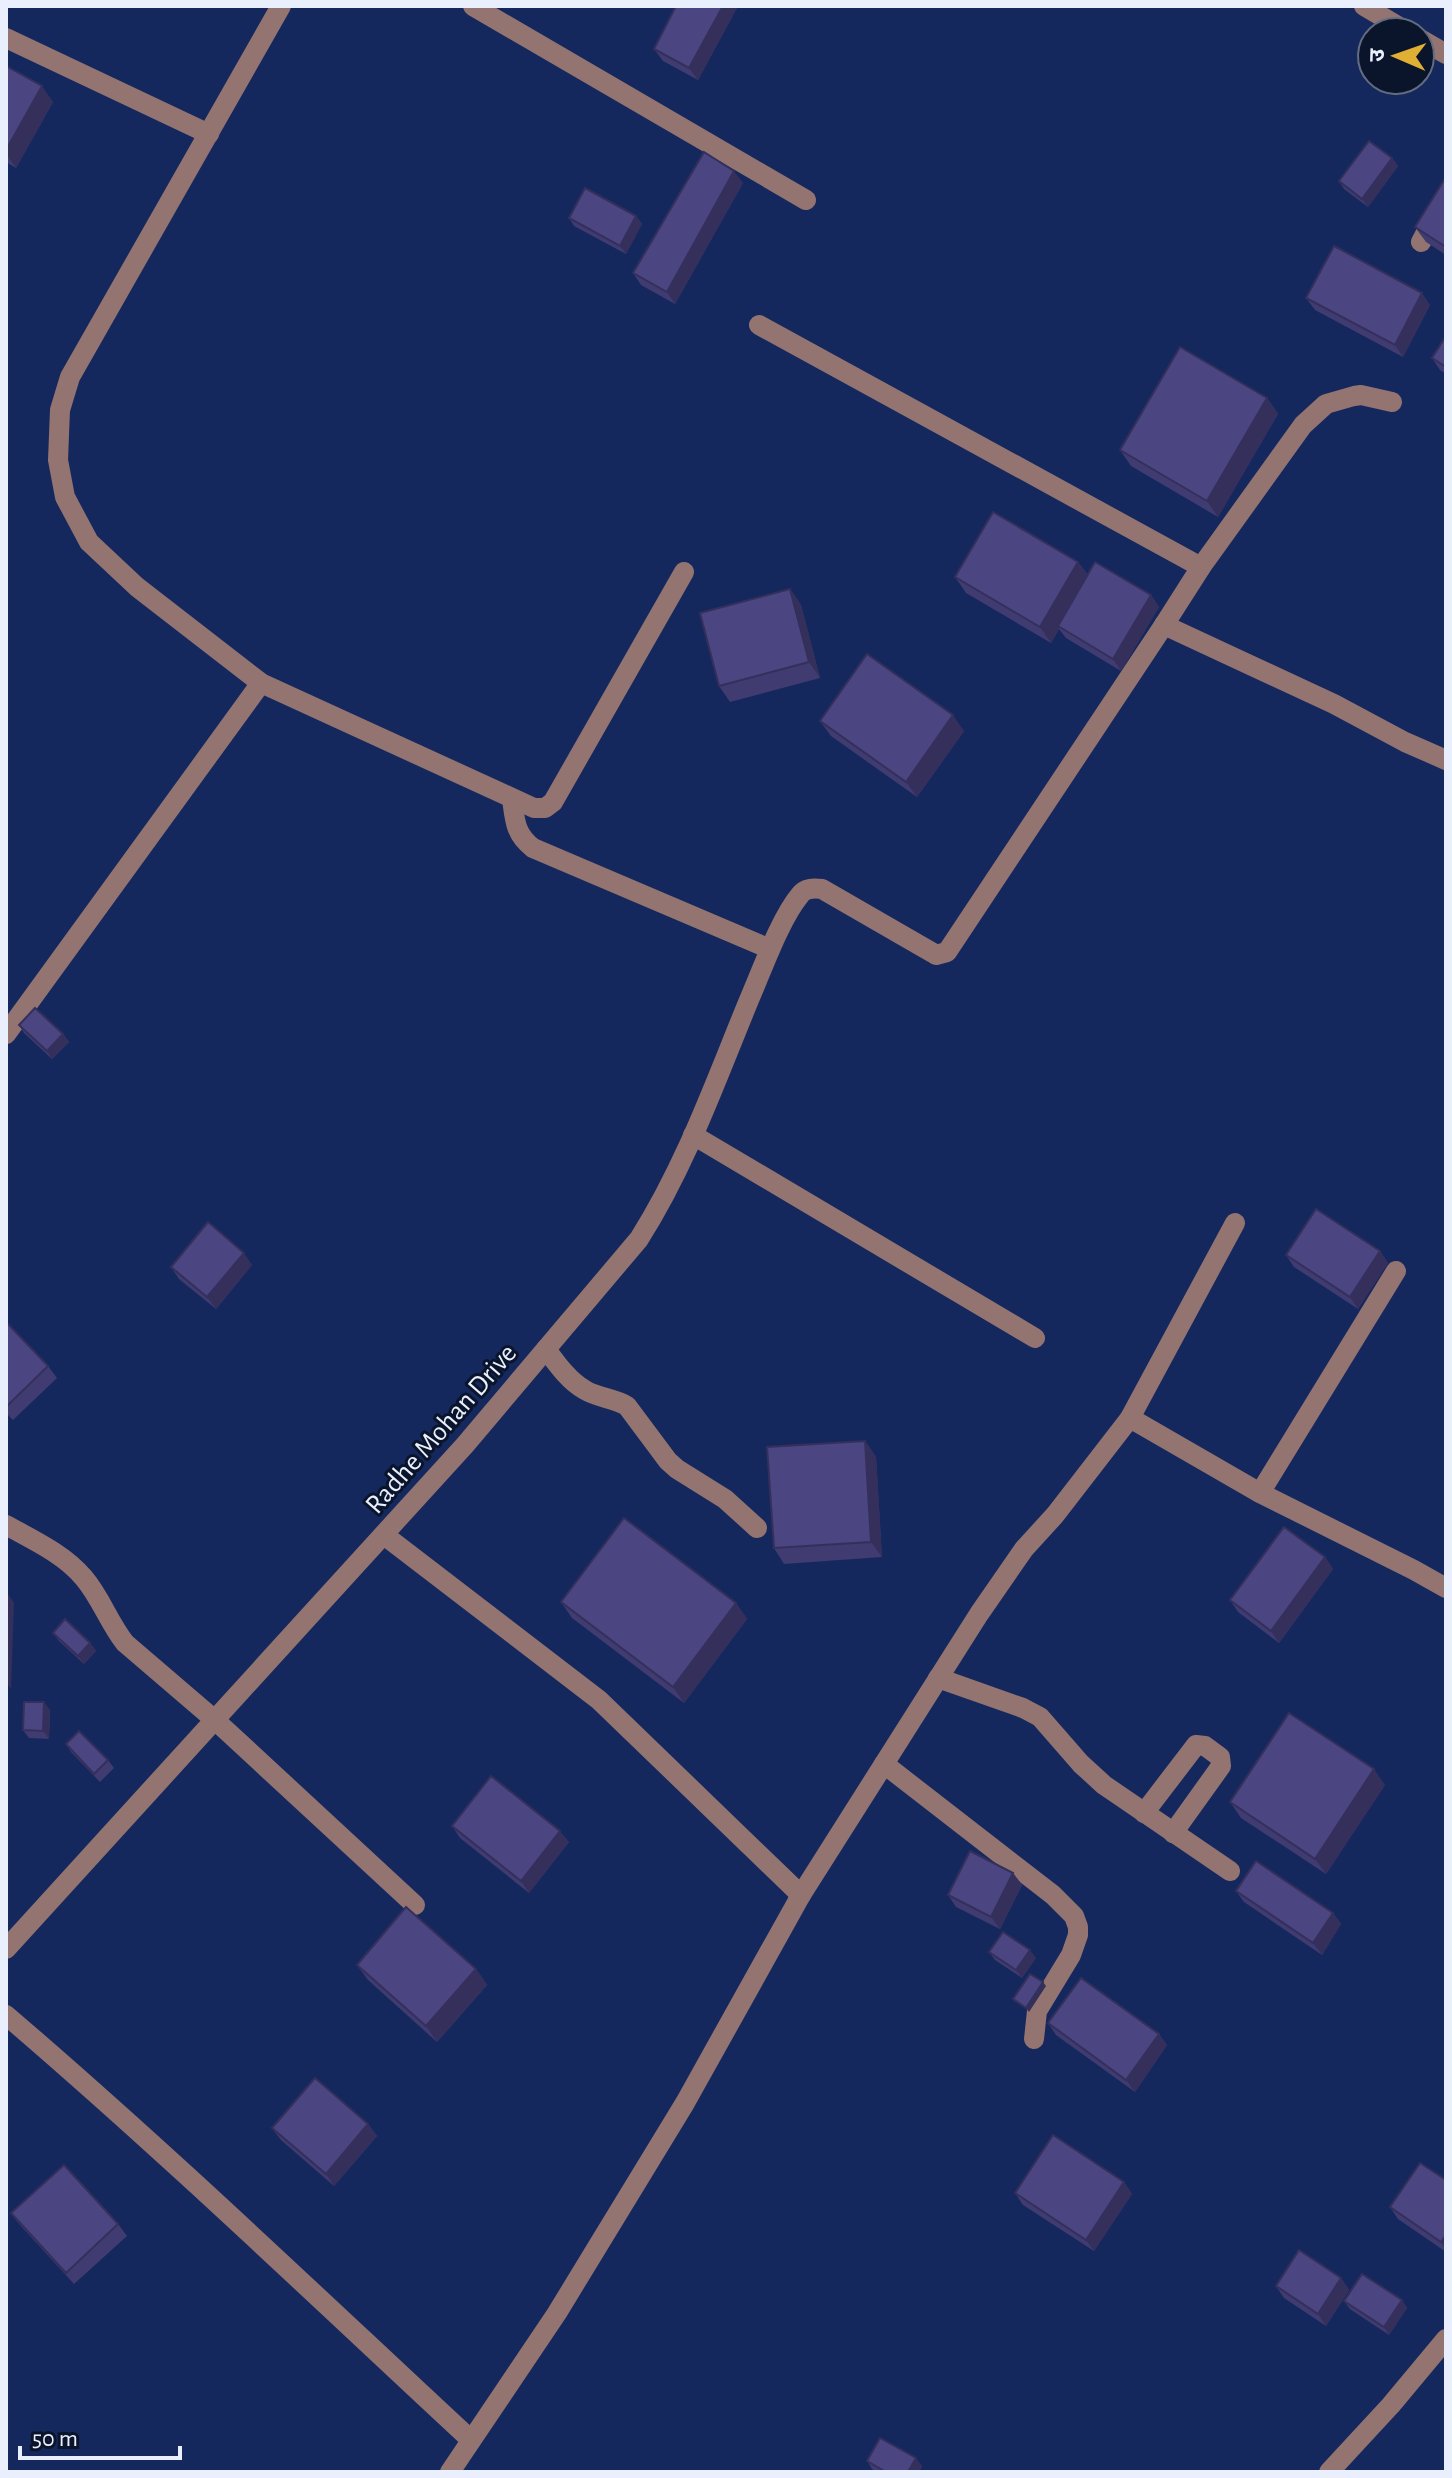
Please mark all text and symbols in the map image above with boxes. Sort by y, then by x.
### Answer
north arrow [1356,16,1436,96]
text: उ [1366,47,1388,62]
street label: Radhe Mohan Drive [361,1339,522,1519]
scale bar [20,2410,180,2460]
text: 50 m [32,2427,78,2451]

